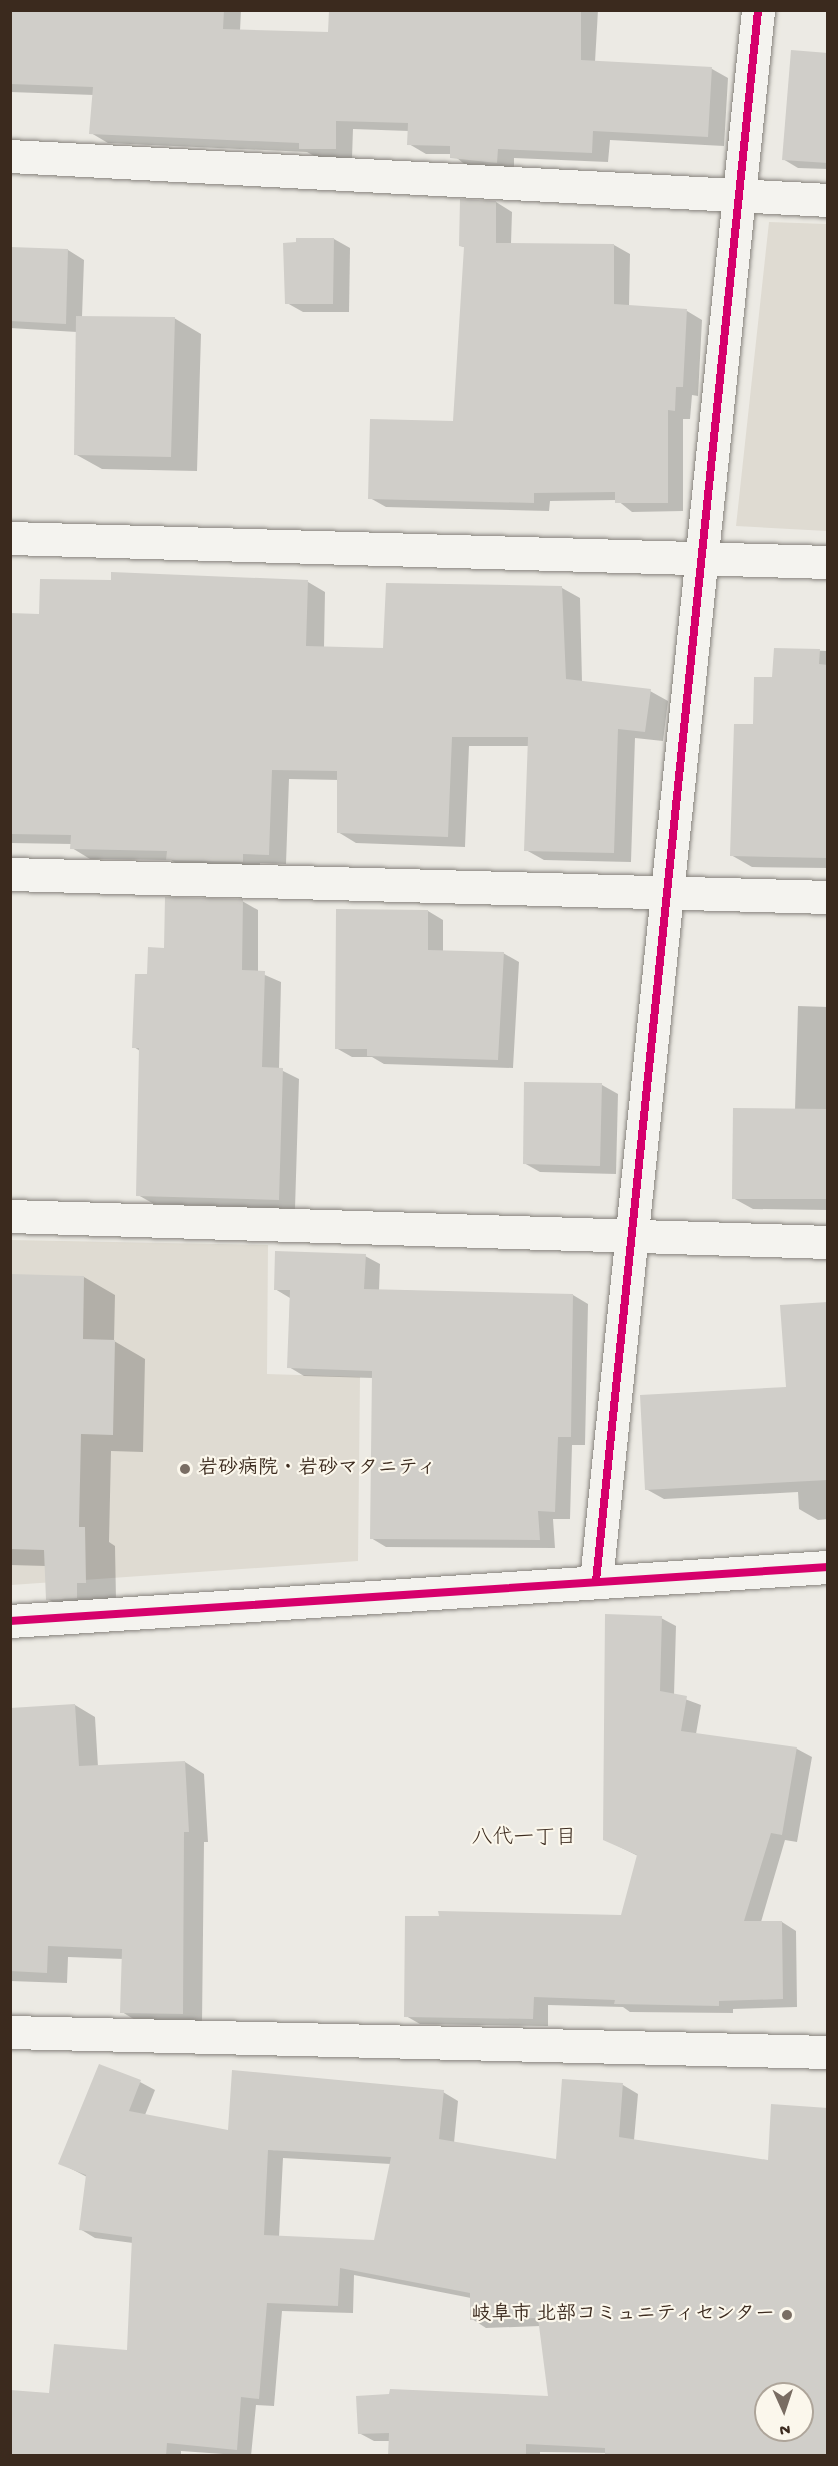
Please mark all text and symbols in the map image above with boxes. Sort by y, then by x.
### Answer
place label: 岩砂病院・岩砂マタニティ [198,1457,438,1481]
marker: 岩砂病院・岩砂マタニティ [176,1460,194,1478]
district label: 八代一丁目 [472,1827,576,1853]
place label: 岐阜市 北部コミュニティセンター [470,2303,775,2327]
marker: 岐阜市 北部コミュニティセンター [780,2308,794,2322]
north arrow [754,2382,814,2442]
text: N [779,2419,791,2438]

